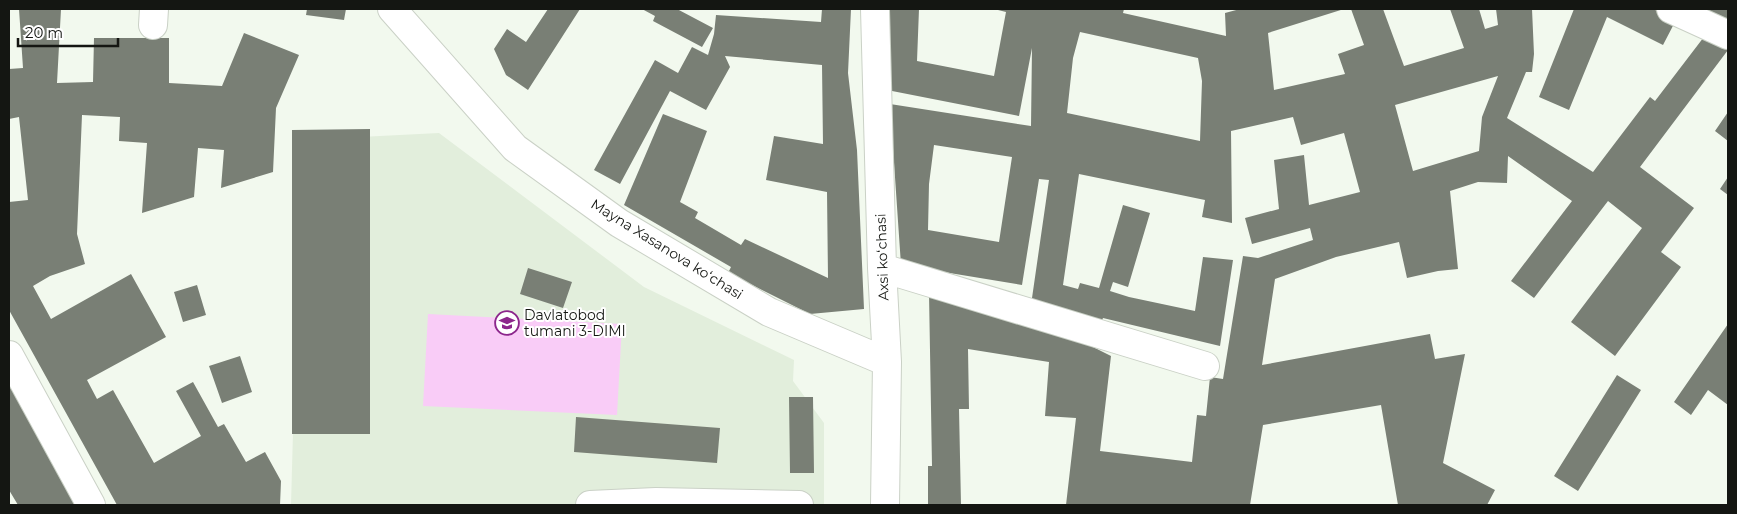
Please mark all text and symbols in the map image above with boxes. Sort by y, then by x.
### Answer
scale bar [18,15,118,47]
text: 20 m [25,23,63,42]
street label: Mayna Xasanova koʻchasi [588,195,746,303]
street label: Axsi koʻchasi [871,213,893,301]
place label: Davlatobod tumani 3-DIMI [524,306,626,340]
school or university icon: Davlatobod tumani 3-DIMI [494,310,520,336]

